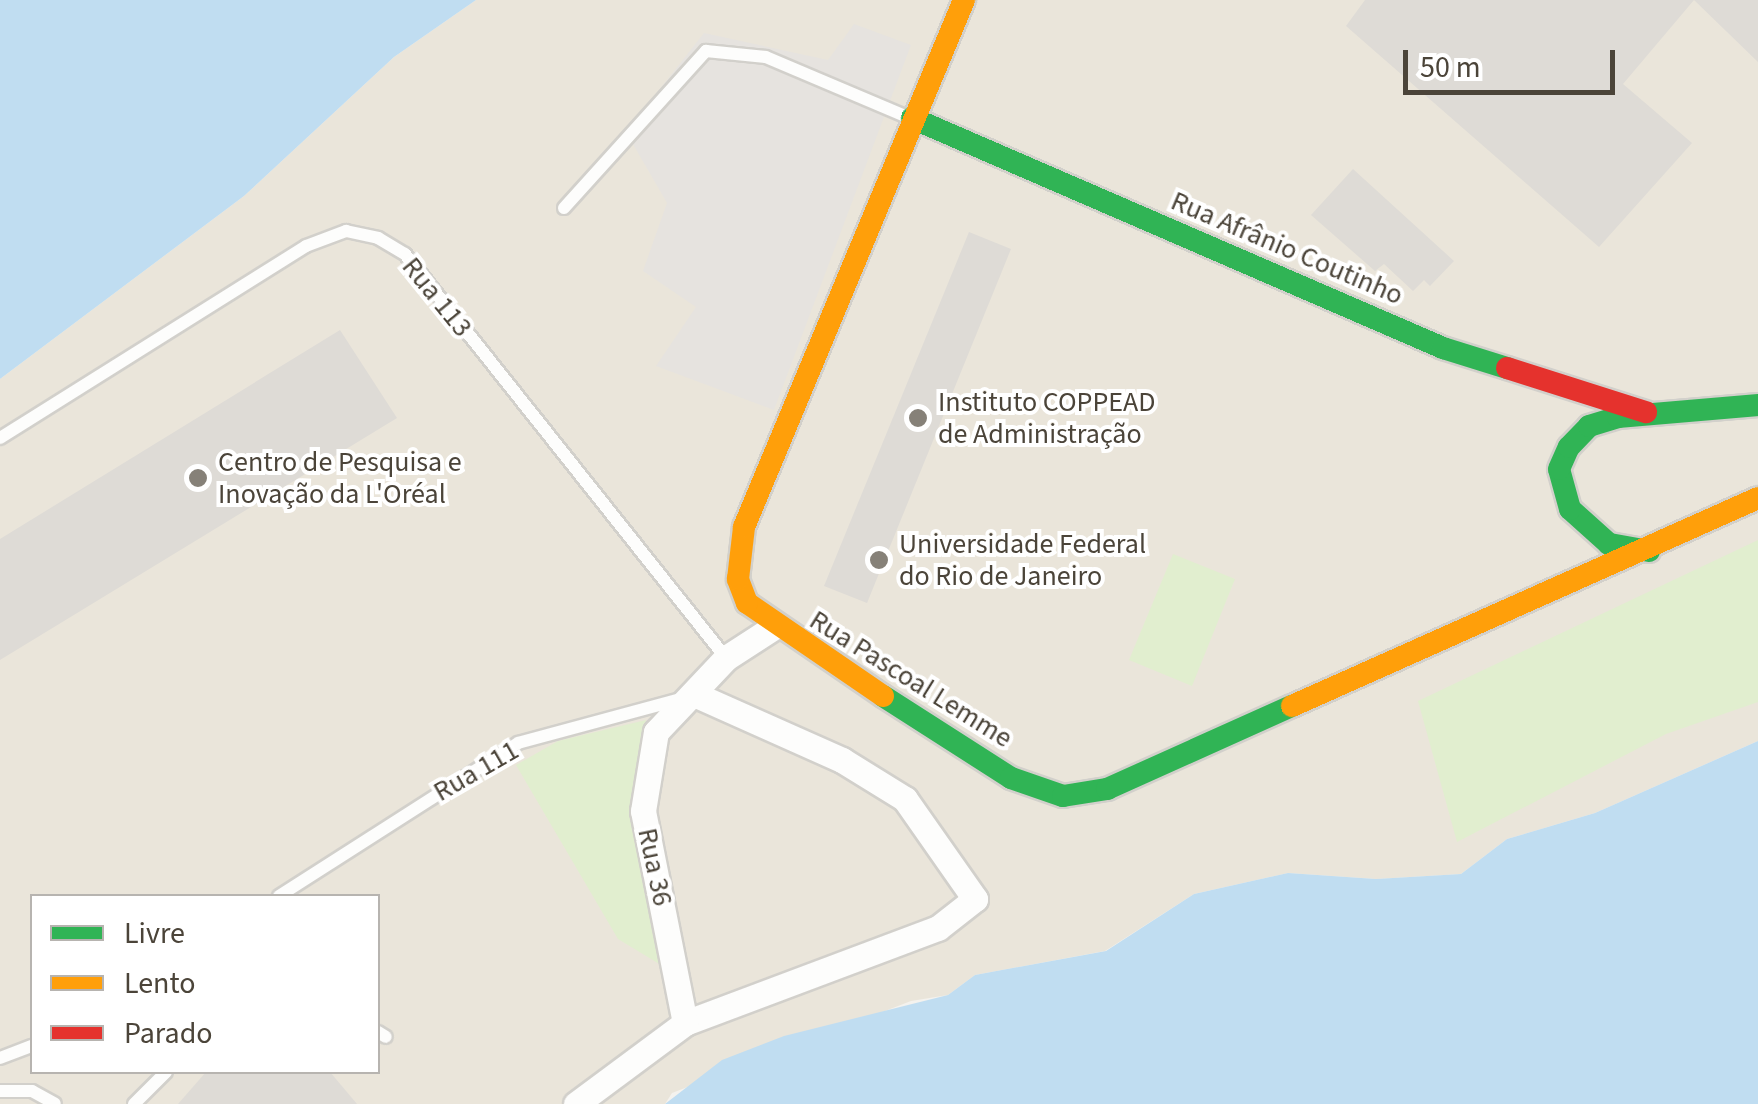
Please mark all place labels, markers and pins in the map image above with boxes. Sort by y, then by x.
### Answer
place label: Instituto COPPEAD de Administração [938,385,1155,451]
marker: Instituto COPPEAD de Administração [907,407,929,429]
place label: Centro de Pesquisa e Inovação da L'Oréal [218,445,462,511]
marker: Centro de Pesquisa e Inovação da L'Oréal [187,467,209,489]
place label: Universidade Federal do Rio de Janeiro [899,527,1146,593]
marker: Universidade Federal do Rio de Janeiro [868,549,890,571]

